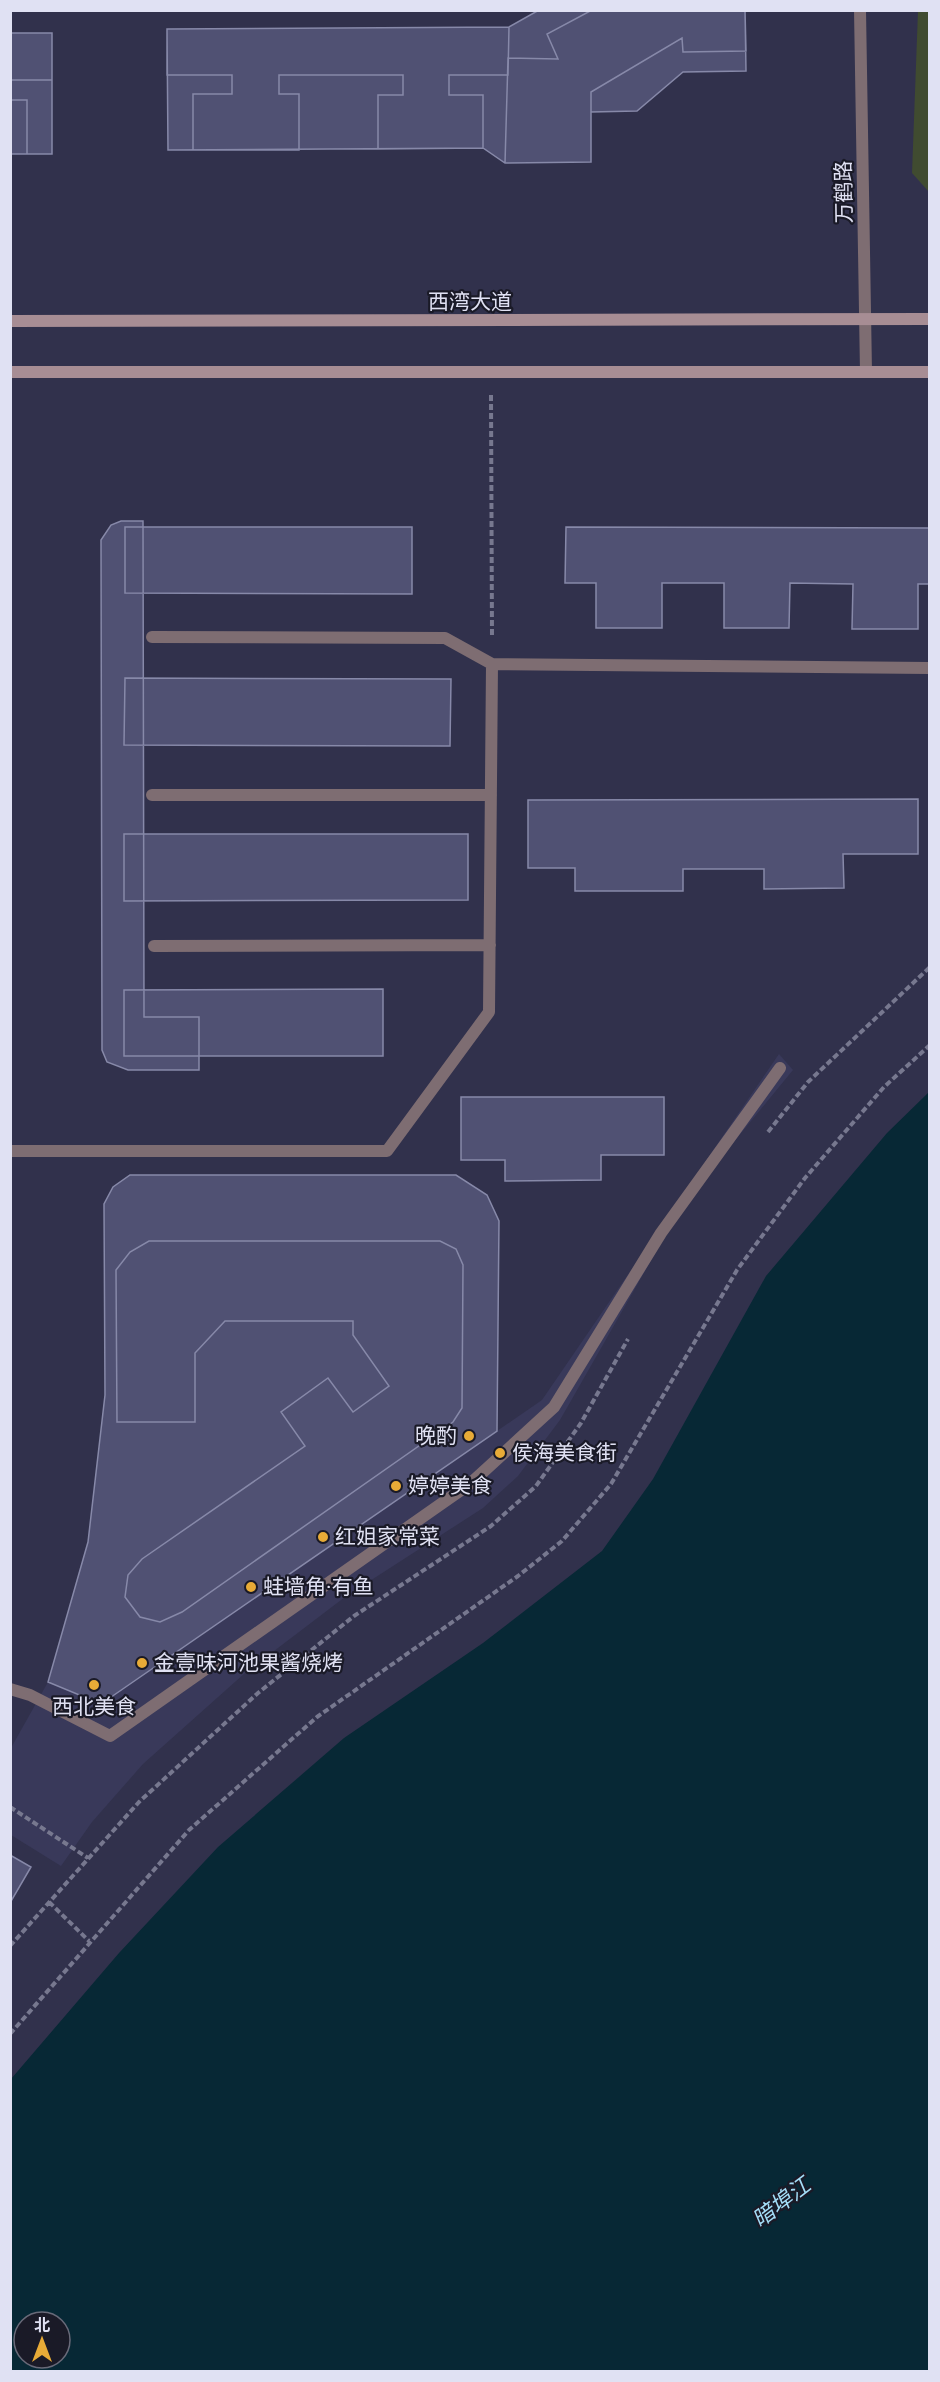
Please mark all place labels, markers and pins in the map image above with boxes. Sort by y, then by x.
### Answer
place label: 晚酌 [415,1424,457,1448]
marker: 晚酌 [462,1429,476,1443]
place label: 侯海美食街 [512,1441,617,1465]
marker: 侯海美食街 [493,1446,507,1460]
place label: 婷婷美食 [408,1474,492,1498]
marker: 婷婷美食 [389,1479,403,1493]
place label: 红姐家常菜 [335,1525,440,1549]
marker: 红姐家常菜 [316,1530,330,1544]
place label: 蛙墙角·有鱼 [263,1575,374,1599]
marker: 蛙墙角·有鱼 [244,1580,258,1594]
place label: 金壹味河池果酱烧烤 [154,1651,343,1675]
marker: 金壹味河池果酱烧烤 [135,1656,149,1670]
marker: 西北美食 [87,1678,101,1692]
place label: 西北美食 [52,1695,136,1719]

